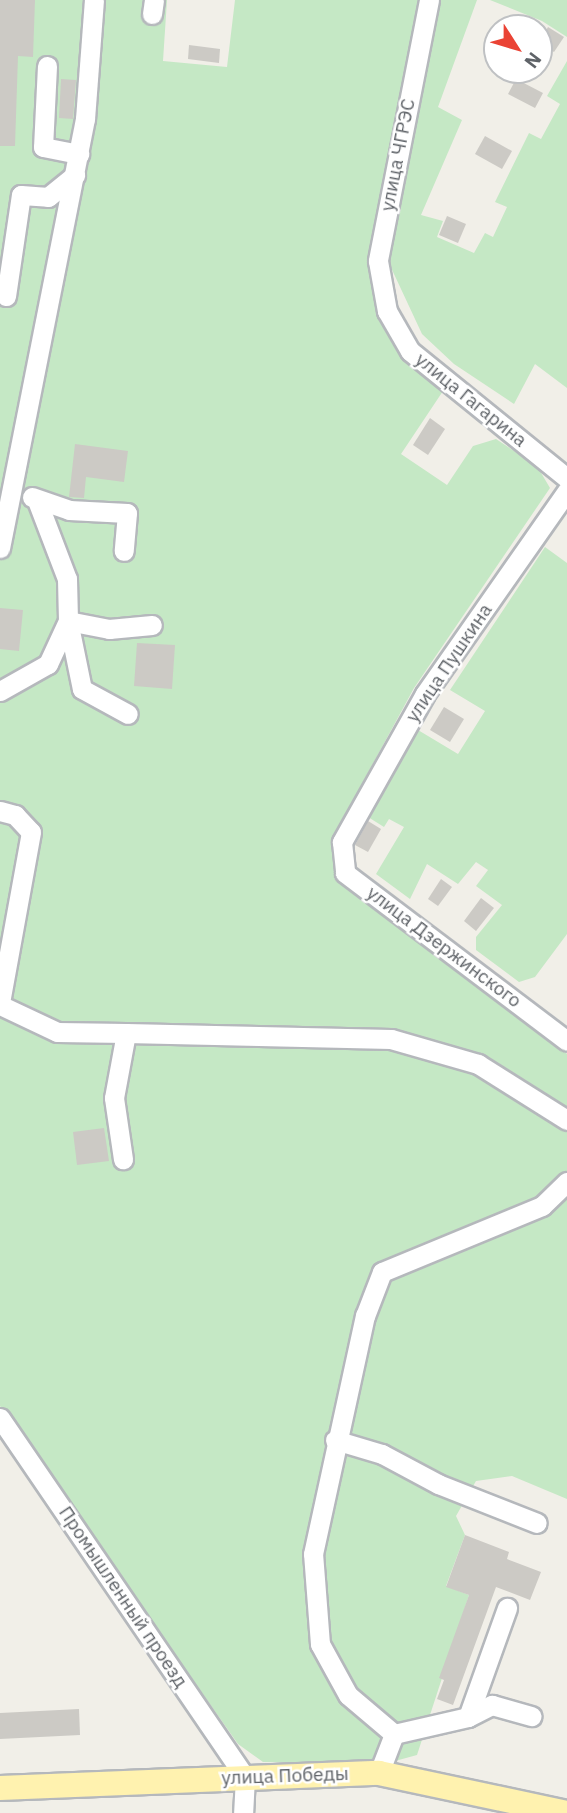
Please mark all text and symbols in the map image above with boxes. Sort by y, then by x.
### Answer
north arrow [483,14,553,84]
text: N [519,48,547,73]
street label: улица ЧГРЭС [376,97,420,213]
street label: улица Гагарина [411,348,531,452]
street label: улица Пушкина [401,599,497,727]
street label: улица Дзержинского [362,881,526,1013]
street label: Промышленный проезд [54,1502,192,1692]
street label: улица Победы [221,1762,349,1790]

